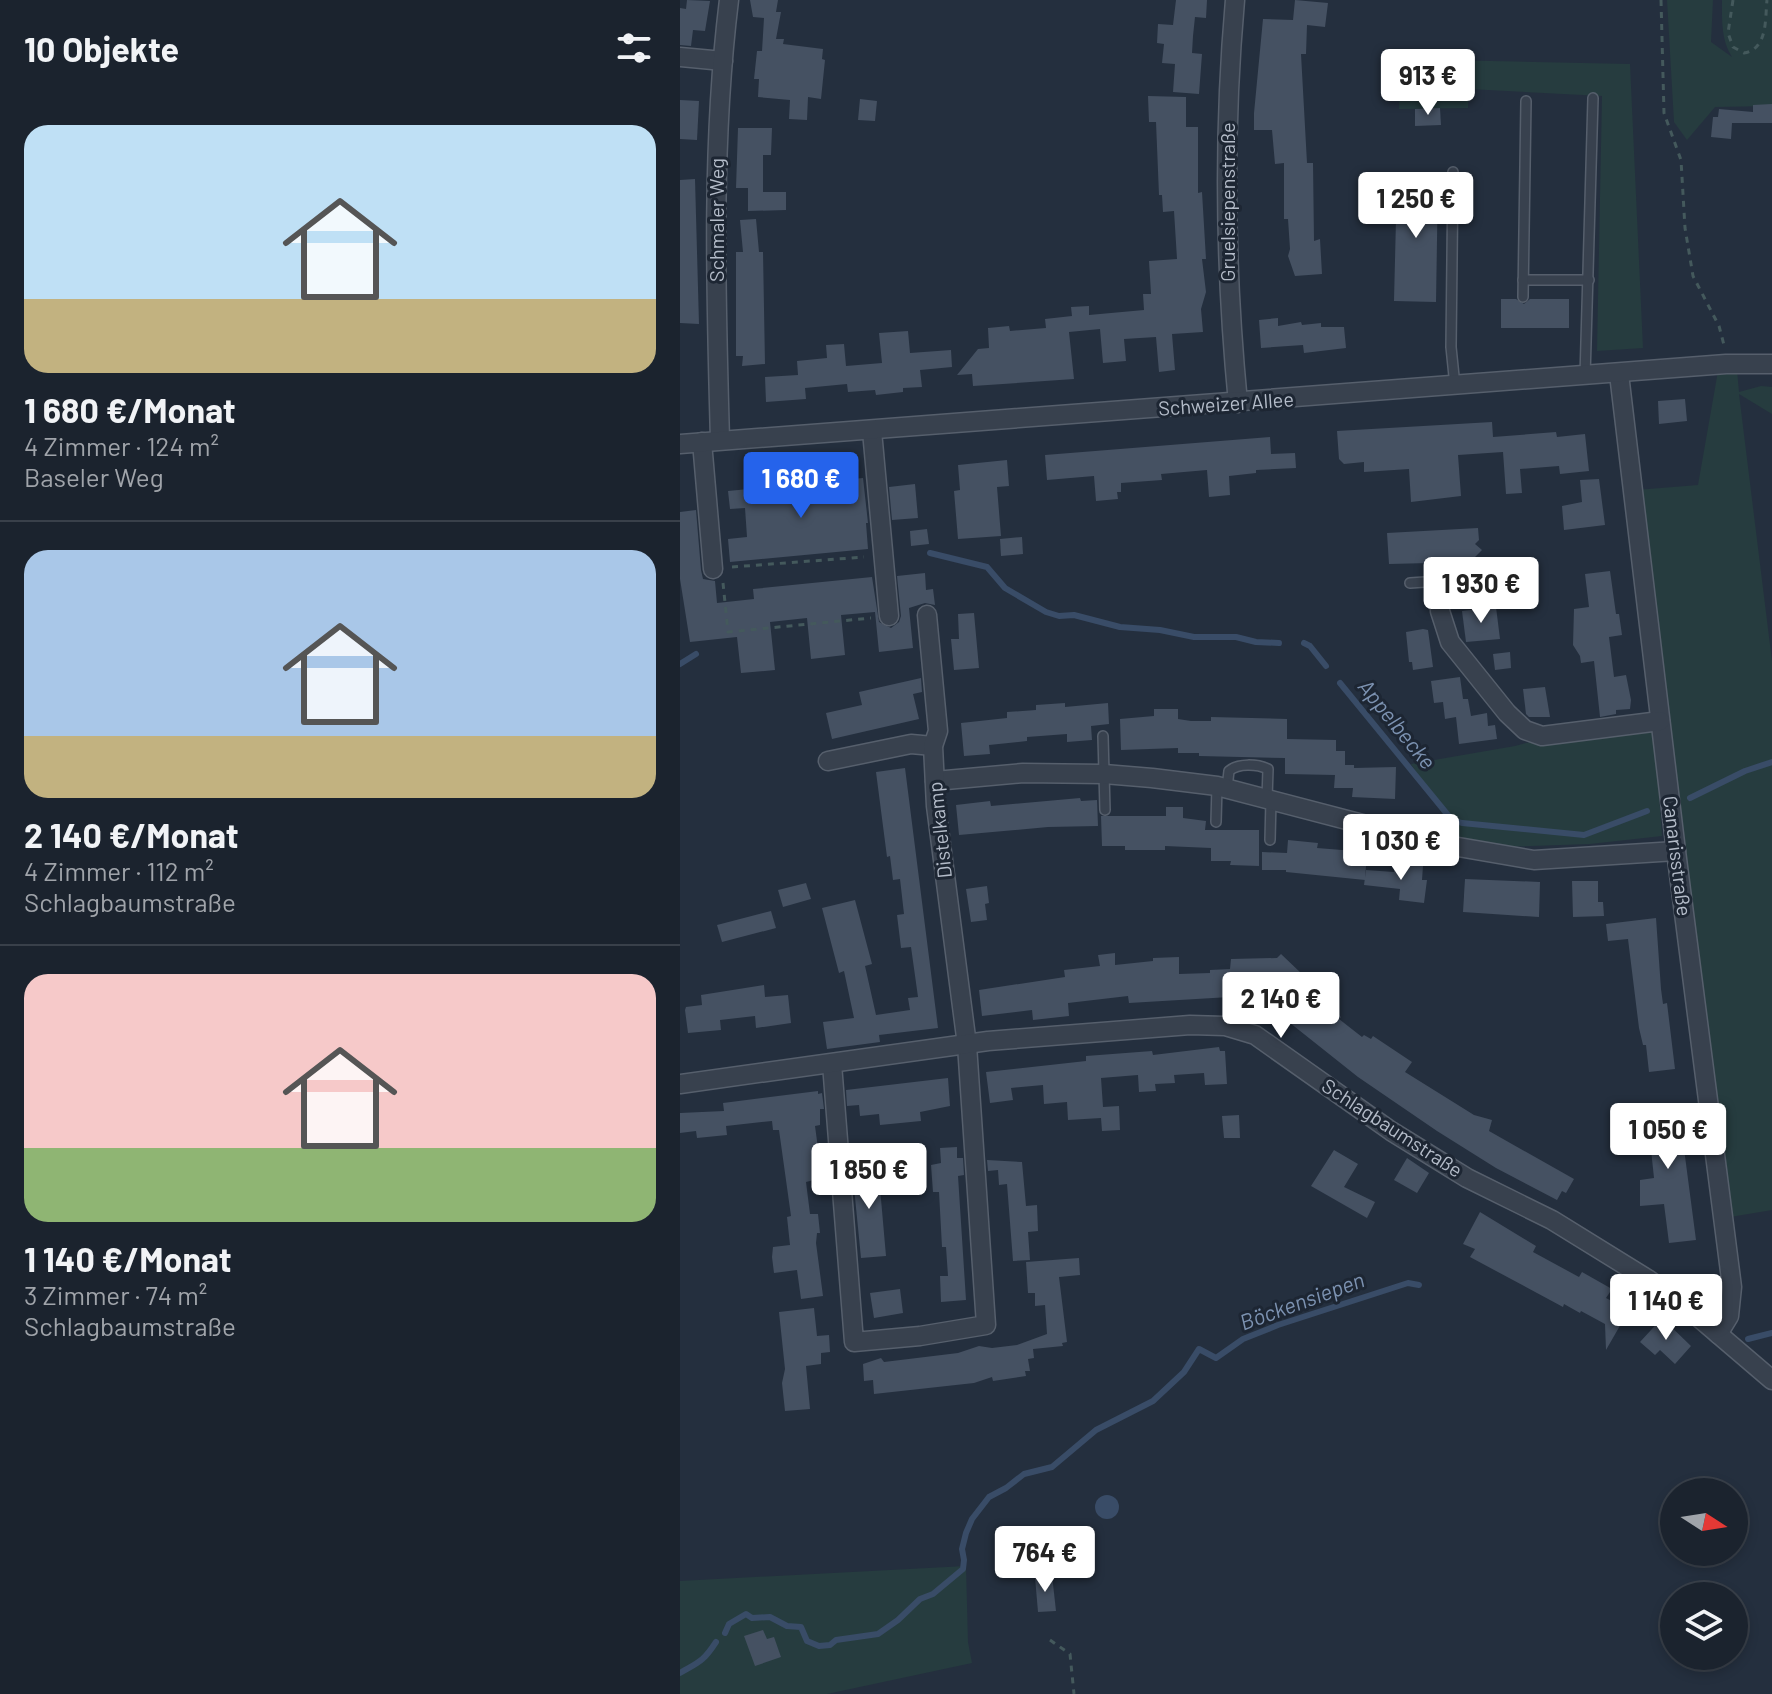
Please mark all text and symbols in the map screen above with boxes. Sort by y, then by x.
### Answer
icon: filters [612,26,656,70]
text: 10 Objekte [24,28,179,69]
pin: 913 € [1372,49,1484,117]
text: 913 € [1399,59,1457,90]
street label: Gruelsiepenstraße [1215,122,1239,282]
street label: Schmaler Weg [704,158,728,282]
pin: 1 250 € [1342,172,1490,240]
icon: home [268,177,412,321]
text: 1 250 € [1376,182,1456,213]
street label: Schweizer Allee [1157,386,1295,420]
text: 1 680 €/Monat [24,389,236,430]
text: 4 Zimmer · 124 m² [24,430,219,461]
pin: 1 680 € [727,452,875,520]
text: Baseler Weg [24,461,164,492]
text: 1 680 € [762,462,840,493]
pin: 1 930 € [1407,557,1555,625]
text: 1 930 € [1442,567,1520,598]
icon: home [268,602,412,746]
water label: Appelbecke [1354,673,1442,774]
street label: Distelkamp [922,781,956,880]
street label: Canarisstraße [1659,794,1697,917]
text: 2 140 €/Monat [24,814,239,855]
pin: 1 030 € [1327,814,1475,882]
text: 1 030 € [1361,824,1441,855]
text: 4 Zimmer · 112 m² [24,855,214,886]
text: Schlagbaumstraße [24,886,236,917]
pin: 2 140 € [1207,972,1355,1040]
text: 2 140 € [1240,982,1322,1013]
icon: home [268,1026,412,1170]
street label: Schlagbaumstraße [1318,1073,1467,1182]
pin: 1 050 € [1594,1103,1742,1171]
text: 1 050 € [1628,1113,1708,1144]
pin: 1 850 € [795,1143,943,1211]
text: 1 850 € [830,1153,909,1184]
text: 1 140 €/Monat [24,1238,232,1279]
water label: Böckensiepen [1236,1265,1368,1335]
pin: 1 140 € [1592,1274,1740,1342]
text: 3 Zimmer · 74 m² [24,1279,207,1310]
text: 1 140 € [1628,1284,1704,1315]
text: Schlagbaumstraße [24,1310,236,1341]
north arrow [1660,1478,1748,1566]
map controls [1660,1478,1748,1670]
pin: 764 € [989,1526,1101,1594]
text: 764 € [1013,1536,1077,1567]
button: layers [1660,1582,1748,1670]

